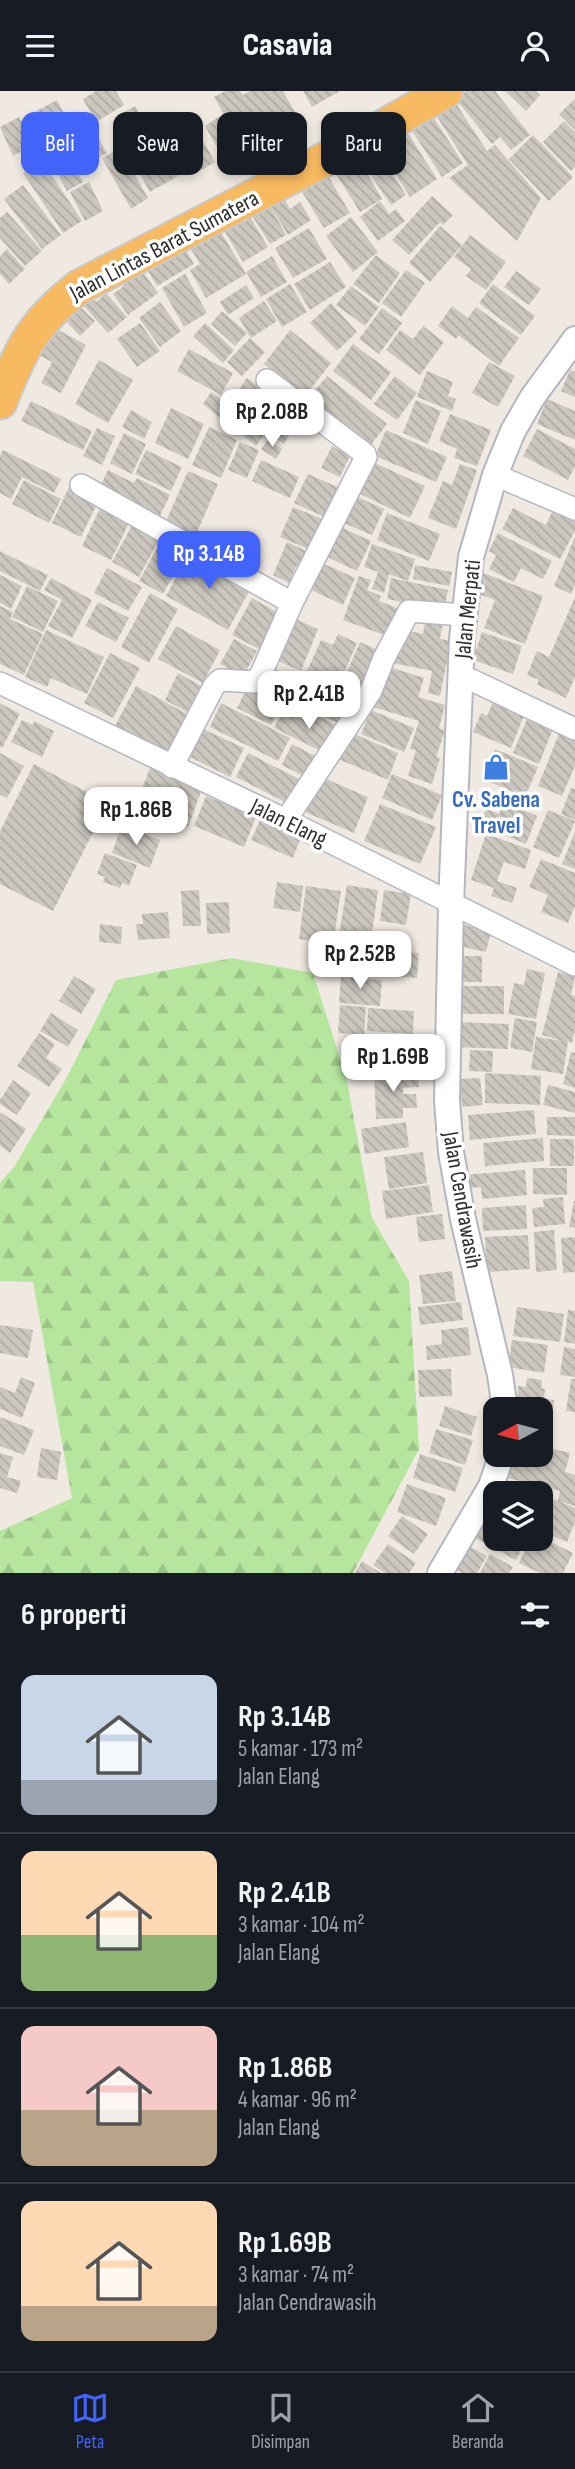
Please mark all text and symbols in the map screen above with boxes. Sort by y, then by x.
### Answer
text: Casavia [242,26,333,65]
icon: menu [21,27,59,65]
icon: person [516,27,554,65]
chip: Beli [21,112,99,175]
chip: Sewa [113,112,203,175]
chip: Filter [217,112,307,175]
chip: Baru [321,112,406,175]
street label: Jalan Lintas Barat Sumatera [64,184,264,308]
pin: Rp 2.08B [200,389,344,449]
text: Rp 2.08B [236,398,308,426]
pin: Rp 3.14B [137,531,281,591]
text: Rp 3.14B [173,540,245,568]
street label: Jalan Merpati [449,558,487,661]
pin: Rp 2.41B [237,671,381,731]
text: Rp 2.41B [273,680,345,708]
shop icon: Cv. Sabena Travel [481,752,511,782]
place label: Cv. Sabena Travel [452,786,540,840]
pin: Rp 1.86B [64,787,208,847]
street label: Jalan Elang [245,792,331,853]
text: Rp 1.86B [100,796,172,824]
pin: Rp 2.52B [288,932,432,991]
text: Rp 2.52B [324,940,396,968]
pin: Rp 1.69B [321,1035,465,1094]
text: Rp 1.69B [357,1043,429,1071]
street label: Jalan Cendrawasih [436,1128,488,1271]
north arrow [483,1397,553,1467]
map controls [483,1397,553,1551]
button: layers [483,1481,553,1551]
icon: filters [516,1596,554,1634]
text: 6 properti [21,1597,126,1633]
text: Rp 3.14B [238,1699,331,1735]
icon: home [77,1703,161,1787]
text: 5 kamar · 173 m² [238,1735,363,1763]
text: Jalan Elang [238,1763,320,1791]
text: Rp 2.41B [238,1875,331,1911]
icon: home [77,1879,161,1963]
text: 3 kamar · 104 m² [238,1911,365,1939]
text: Jalan Elang [238,1939,320,1967]
text: Rp 1.86B [238,2050,332,2086]
icon: home [77,2054,161,2138]
text: 4 kamar · 96 m² [238,2086,357,2114]
text: Jalan Elang [238,2114,320,2142]
text: Rp 1.69B [238,2225,332,2261]
icon: home [77,2229,161,2313]
text: 3 kamar · 74 m² [238,2261,354,2289]
text: Jalan Cendrawasih [238,2289,377,2317]
tab: Peta [71,2389,109,2454]
tab: Disimpan [251,2389,310,2454]
tab: Beranda [452,2389,504,2454]

